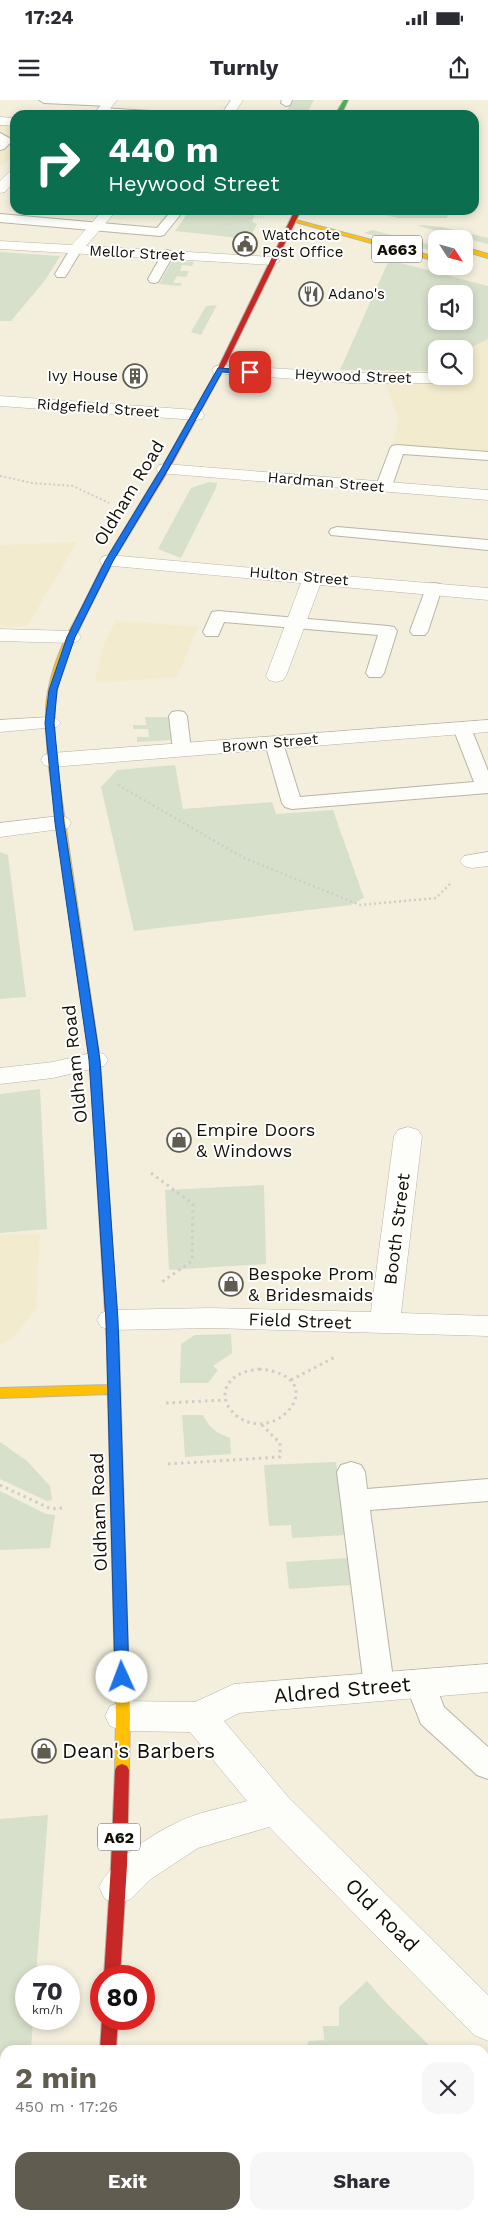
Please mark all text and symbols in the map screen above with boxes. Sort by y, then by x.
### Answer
text: 17:24 [25,6,74,29]
icon: menu [15,54,43,82]
icon: share [445,54,473,82]
text: Turnly [210,55,278,80]
text: 440 m [108,129,219,171]
icon: right [25,130,90,195]
text: Heywood Street [108,171,279,196]
place label: Watchcote Post Office [262,226,343,261]
north arrow [428,230,472,275]
map controls [428,230,473,385]
public building icon: Watchcote Post Office [232,231,258,257]
road number: A663 [372,236,422,262]
street label: Mellor Street [89,242,186,265]
restaurant icon: Adano's [298,281,324,307]
place label: Adano's [328,285,385,303]
button: sound [428,285,473,330]
button: search [428,340,473,385]
pin [229,351,271,393]
icon: arrive [236,358,264,386]
building icon: Ivy House [122,363,148,389]
street label: Heywood Street [294,365,412,387]
place label: Ivy House [48,367,118,385]
street label: Ridgefield Street [36,395,161,421]
street label: Oldham Road [89,436,168,549]
street label: Hardman Street [267,468,386,496]
street label: Hulton Street [249,563,350,589]
street label: Brown Street [221,730,320,756]
street label: Oldham Road [58,1004,91,1124]
place label: Empire Doors & Windows [196,1119,315,1161]
shop icon: Empire Doors & Windows [166,1127,192,1153]
street label: Booth Street [379,1172,414,1286]
place label: Bespoke Prom & Bridesmaids [248,1263,374,1305]
shop icon: Bespoke Prom & Bridesmaids [218,1271,244,1297]
street label: Field Street [248,1308,352,1333]
street label: Oldham Road [86,1452,111,1572]
position arrow [95,1650,147,1702]
street label: Aldred Street [272,1671,412,1708]
shop icon: Dean's Barbers [31,1738,57,1764]
place label: Dean's Barbers [62,1738,215,1763]
road number: A62 [98,1824,140,1850]
street label: Old Road [340,1873,424,1957]
speed limit sign: 80 [90,1965,155,2030]
text: 70 [32,1977,63,2006]
text: km/h [32,2003,63,2017]
text: 2 min [15,2060,97,2095]
button: close [422,2062,474,2114]
text: 450 m · 17:26 [15,2097,118,2116]
button: Exit [15,2152,240,2210]
button: Share [250,2152,474,2210]

